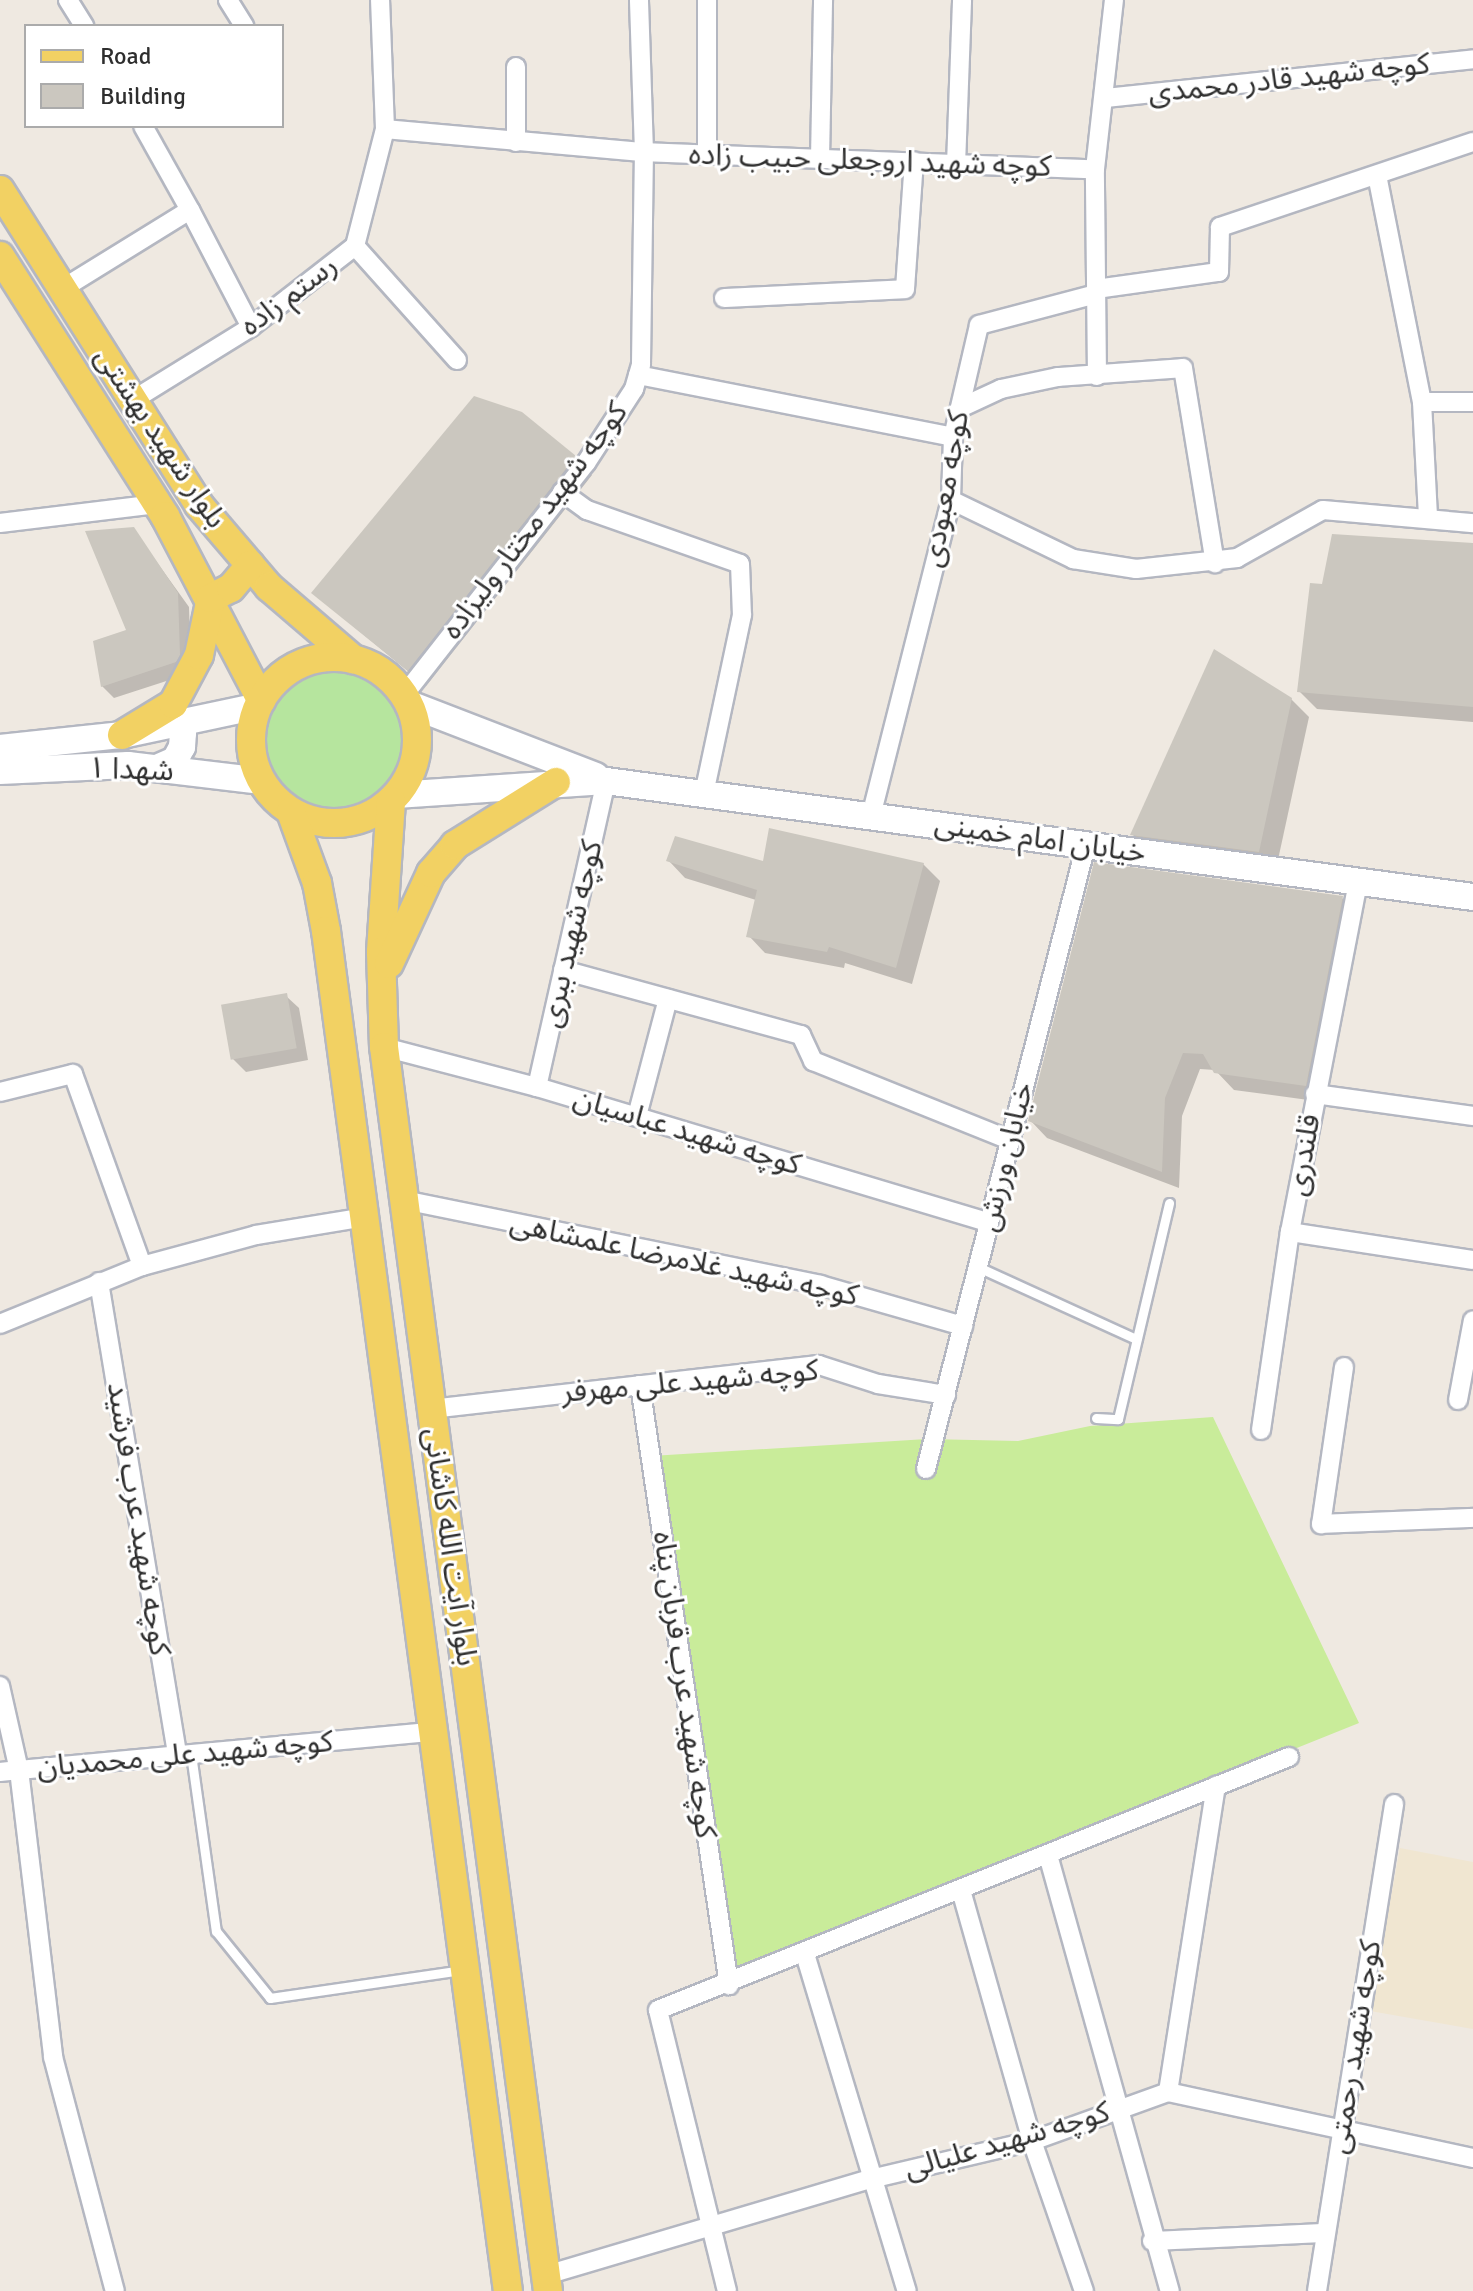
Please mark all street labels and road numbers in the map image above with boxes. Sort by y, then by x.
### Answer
street label: کوچه شهید قادر محمدی [1146,46,1432,112]
street label: کوچه شهید اروجعلی حبیب زاده [688,137,1052,185]
street label: رستم زاده [233,248,345,344]
street label: بلوار شهید بهشتی [86,341,234,535]
street label: کوچه شهید مختار ولیزاده [434,395,636,647]
street label: کوچه معبودی [915,408,977,570]
street label: شهدا ۱ [88,751,174,789]
street label: خیابان امام خمینی [932,806,1148,872]
street label: کوچه شهید ببری [533,837,611,1031]
street label: خیابان ورزش [970,1079,1042,1235]
street label: کوچه شهید عباسیان [569,1080,805,1184]
street label: قلندری [1279,1111,1329,1199]
street label: کوچه شهید غلامرضا علمشاهی [507,1205,861,1315]
street label: کوچه شهید علی مهرفر [560,1353,820,1411]
street label: کوچه شهید عرب فرشید [99,1380,177,1658]
street label: بلوار آیت الله کاشانی [415,1426,485,1668]
street label: کوچه شهید عرب قربان پناه [645,1529,723,1841]
street label: کوچه شهید علی محمدیان [35,1724,335,1786]
street label: کوچه شهید رحمتی [1320,1938,1390,2156]
street label: کوچه شهید علیالی [900,2095,1114,2187]

